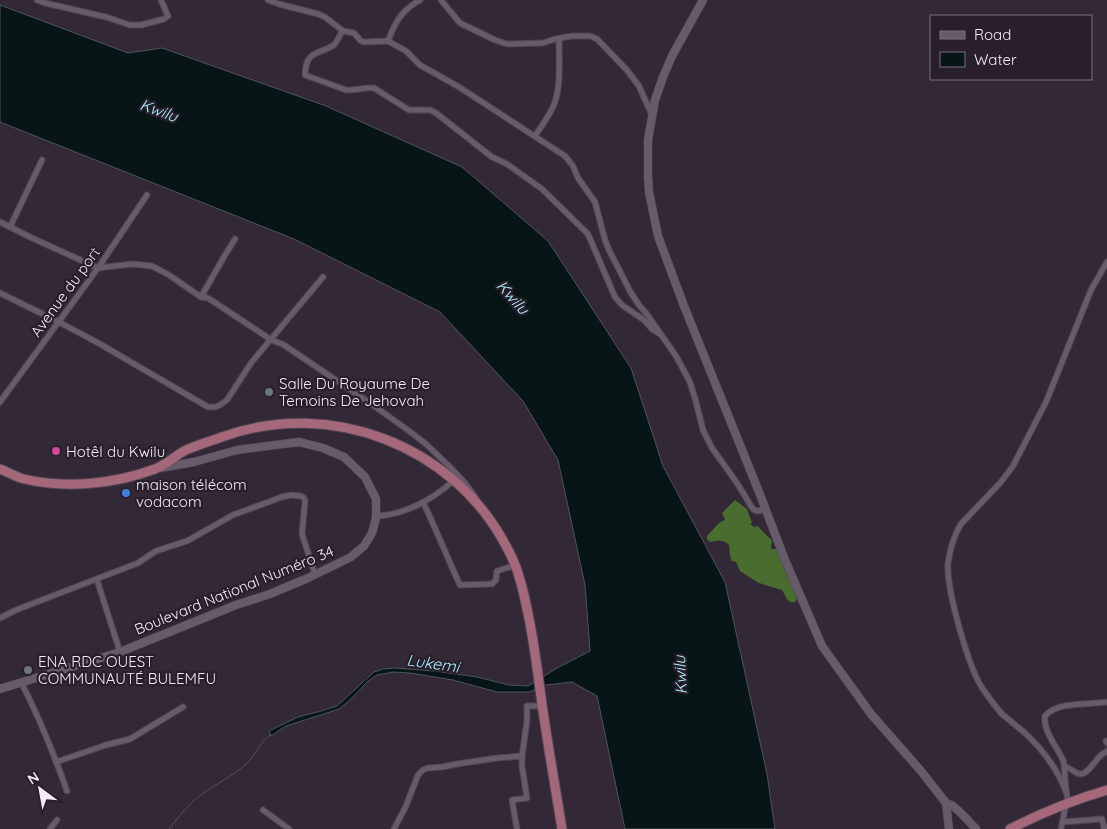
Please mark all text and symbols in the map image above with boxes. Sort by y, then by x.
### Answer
legend [930,15,1092,80]
text: Road [974,25,1011,44]
text: Water [974,50,1017,69]
water label: Kwilu [137,94,181,126]
street label: Avenue du port [26,243,104,341]
water label: Kwilu [493,276,534,319]
place label: Salle Du Royaume De Temoins De Jehovah [279,374,430,410]
marker: Salle Du Royaume De Temoins De Jehovah [263,386,275,398]
place label: Hotêl du Kwilu [66,442,165,461]
marker: Hotêl du Kwilu [50,445,62,457]
place label: maison télécom vodacom [136,475,247,511]
marker: maison télécom vodacom [120,487,132,499]
street label: Boulevard National Numéro 34 [132,541,337,639]
water label: Lukemi [405,649,462,677]
place label: ENA RDC OUEST COMMUNAUTÉ BULEMFU [38,652,216,688]
water label: Kwilu [669,654,691,695]
marker: ENA RDC OUEST COMMUNAUTÉ BULEMFU [22,664,34,676]
north arrow [15,764,65,814]
text: N [24,768,42,788]

